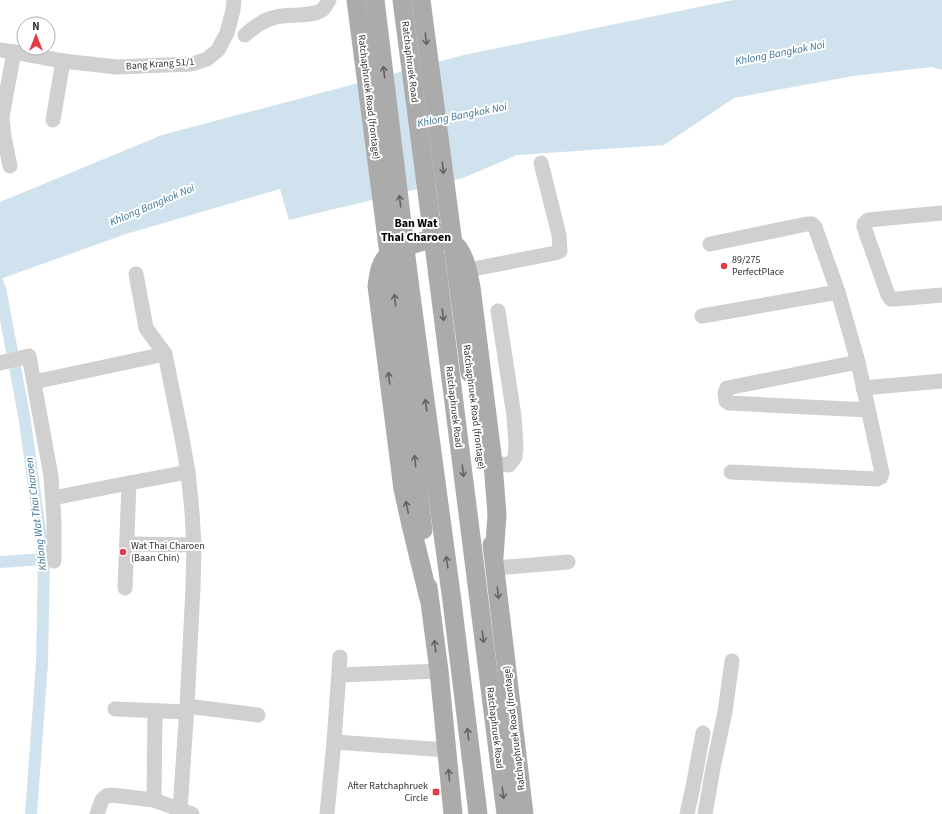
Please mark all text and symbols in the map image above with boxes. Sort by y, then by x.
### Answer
north arrow [16,16,56,56]
text: N [32,19,40,34]
street label: Ratchaphruek Road [398,20,422,104]
one-way arrow [422,32,430,45]
street label: Ratchaphruek Road (frontage) [354,34,384,160]
water label: Khlong Bangkok Noi [734,37,826,69]
street label: Bang Krang 51/1 [125,55,195,73]
one-way arrow [380,65,388,78]
water label: Khlong Bangkok Noi [416,99,508,131]
one-way arrow [439,161,447,174]
water label: Khlong Bangkok Noi [107,180,197,230]
one-way arrow [396,195,403,208]
district label: Ban Wat Thai Charoen [381,215,451,246]
place label: 89/275 PerfectPlace [732,253,784,279]
marker: 89/275 PerfectPlace [719,261,729,271]
one-way arrow [391,294,399,307]
one-way arrow [439,308,447,321]
street label: Ratchaphruek Road (frontage) [459,344,489,470]
street label: Ratchaphruek Road [442,365,466,449]
one-way arrow [385,372,393,385]
one-way arrow [422,399,430,412]
one-way arrow [411,455,419,468]
water label: Khlong Wat Thai Charoen [22,456,50,572]
one-way arrow [459,464,466,477]
one-way arrow [402,501,410,514]
place label: Wat Thai Charoen (Baan Chin) [131,539,205,565]
marker: Wat Thai Charoen (Baan Chin) [118,547,128,557]
one-way arrow [443,556,451,569]
one-way arrow [494,586,501,599]
one-way arrow [480,630,487,643]
one-way arrow [431,640,439,653]
street label: Ratchaphruek Road (frontage) [499,665,529,791]
street label: Ratchaphruek Road [483,686,507,770]
one-way arrow [464,728,472,741]
one-way arrow [445,769,453,782]
place label: After Ratchaphruek Circle [348,779,428,805]
one-way arrow [499,786,507,799]
marker: After Ratchaphruek Circle [431,787,441,797]

